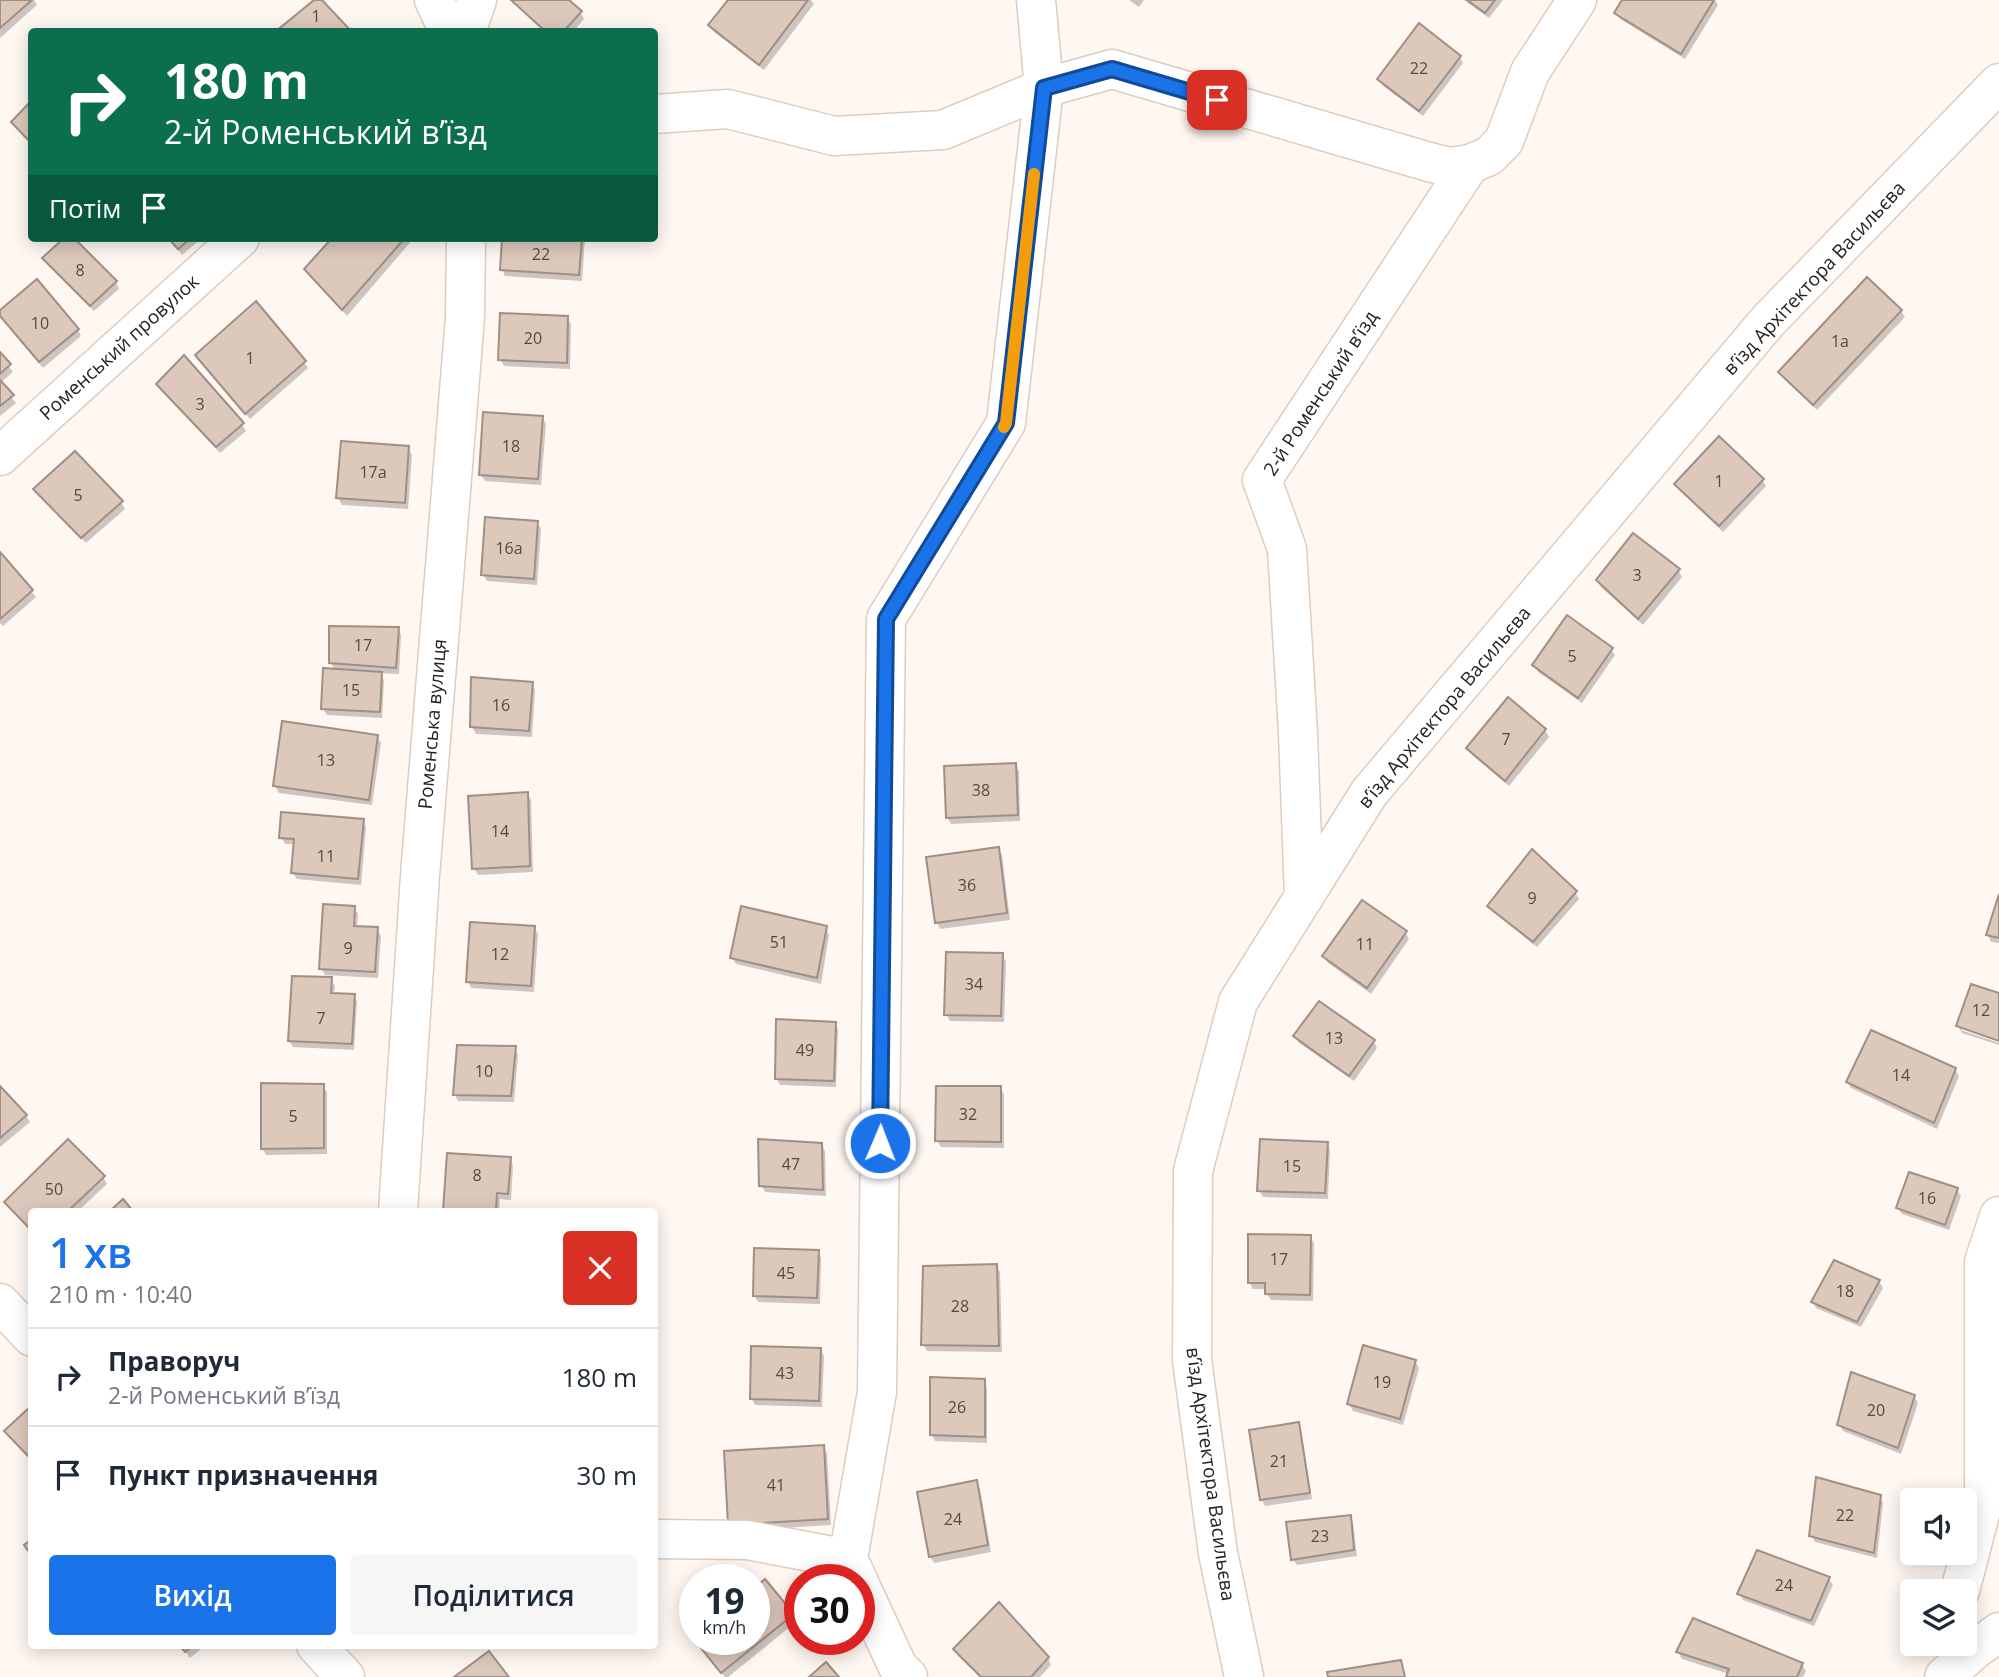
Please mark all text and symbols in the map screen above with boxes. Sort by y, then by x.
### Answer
house number: 1 [311,5,321,27]
text: 180 m [164,47,309,113]
icon: right [49,56,140,147]
house number: 22 [1410,57,1428,79]
pin [1187,70,1247,130]
icon: arrive [1198,81,1236,119]
text: 2-й Роменський в’їзд [164,110,487,153]
street label: в’їзд Архітектора Васильєва [1717,175,1911,381]
icon: arrive [135,189,173,227]
text: Потім [49,190,121,226]
house number: 22 [532,243,550,265]
house number: 8 [75,259,85,281]
street label: Роменський провулок [34,268,204,426]
street label: 2-й Роменський в’їзд [1257,305,1383,480]
house number: 10 [31,312,49,334]
house number: 20 [524,327,542,349]
house number: 1а [1831,330,1849,352]
house number: 1 [245,347,255,369]
house number: 3 [195,393,205,415]
house number: 18 [502,435,520,457]
house number: 17а [359,461,387,483]
house number: 1 [1714,470,1724,492]
house number: 5 [73,484,83,506]
house number: 16а [495,537,523,559]
house number: 3 [1632,564,1642,586]
street label: в’їзд Архітектора Васильєва [1352,601,1536,813]
house number: 17 [354,634,372,656]
street label: Роменська вулиця [412,638,452,810]
house number: 5 [1567,645,1577,667]
house number: 15 [342,679,360,701]
house number: 16 [492,694,510,716]
house number: 7 [1501,728,1511,750]
house number: 13 [317,749,335,771]
house number: 38 [972,779,990,801]
house number: 14 [491,820,509,842]
house number: 11 [317,845,335,867]
house number: 36 [958,874,976,896]
house number: 9 [1527,887,1537,909]
house number: 51 [770,931,788,953]
house number: 11 [1356,933,1374,955]
house number: 9 [343,937,353,959]
house number: 12 [491,943,509,965]
house number: 34 [965,973,983,995]
house number: 12 [1972,999,1990,1021]
house number: 7 [316,1007,326,1029]
house number: 13 [1325,1027,1343,1049]
house number: 49 [796,1039,814,1061]
house number: 10 [475,1060,493,1082]
house number: 14 [1892,1064,1910,1086]
house number: 32 [959,1103,977,1125]
house number: 5 [288,1105,298,1127]
position arrow [843,1106,917,1180]
house number: 47 [782,1153,800,1175]
house number: 15 [1283,1155,1301,1177]
house number: 8 [472,1164,482,1186]
house number: 50 [45,1178,63,1200]
house number: 16 [1918,1187,1936,1209]
text: 1 хв [49,1223,132,1280]
button: close [563,1231,637,1305]
house number: 17 [1270,1248,1288,1270]
house number: 45 [777,1262,795,1284]
text: 210 m · 10:40 [49,1278,192,1310]
house number: 18 [1836,1280,1854,1302]
house number: 28 [951,1295,969,1317]
text: Праворуч [108,1343,240,1379]
street label: в’їзд Архітектора Васильєва [1180,1345,1242,1603]
icon: right [49,1358,87,1396]
text: 180 m [562,1359,637,1395]
house number: 43 [776,1362,794,1384]
house number: 19 [1373,1371,1391,1393]
text: 2-й Роменський в’їзд [108,1379,340,1411]
house number: 26 [948,1396,966,1418]
house number: 20 [1867,1399,1885,1421]
house number: 21 [1270,1450,1288,1472]
icon: arrive [49,1456,87,1494]
text: Пункт призначення [108,1457,378,1493]
text: 30 m [576,1457,637,1493]
house number: 41 [767,1474,785,1496]
map controls [1900,1488,1977,1656]
button: sound [1900,1488,1977,1565]
house number: 22 [1836,1504,1854,1526]
house number: 24 [944,1508,962,1530]
house number: 23 [1311,1525,1329,1547]
button: Вихід [49,1555,336,1635]
button: Поділитися [350,1555,637,1635]
speed limit sign: 30 [784,1564,875,1655]
house number: 24 [1775,1574,1793,1596]
text: 19 [704,1577,745,1624]
button: layers [1900,1579,1977,1656]
text: km/h [703,1615,746,1639]

